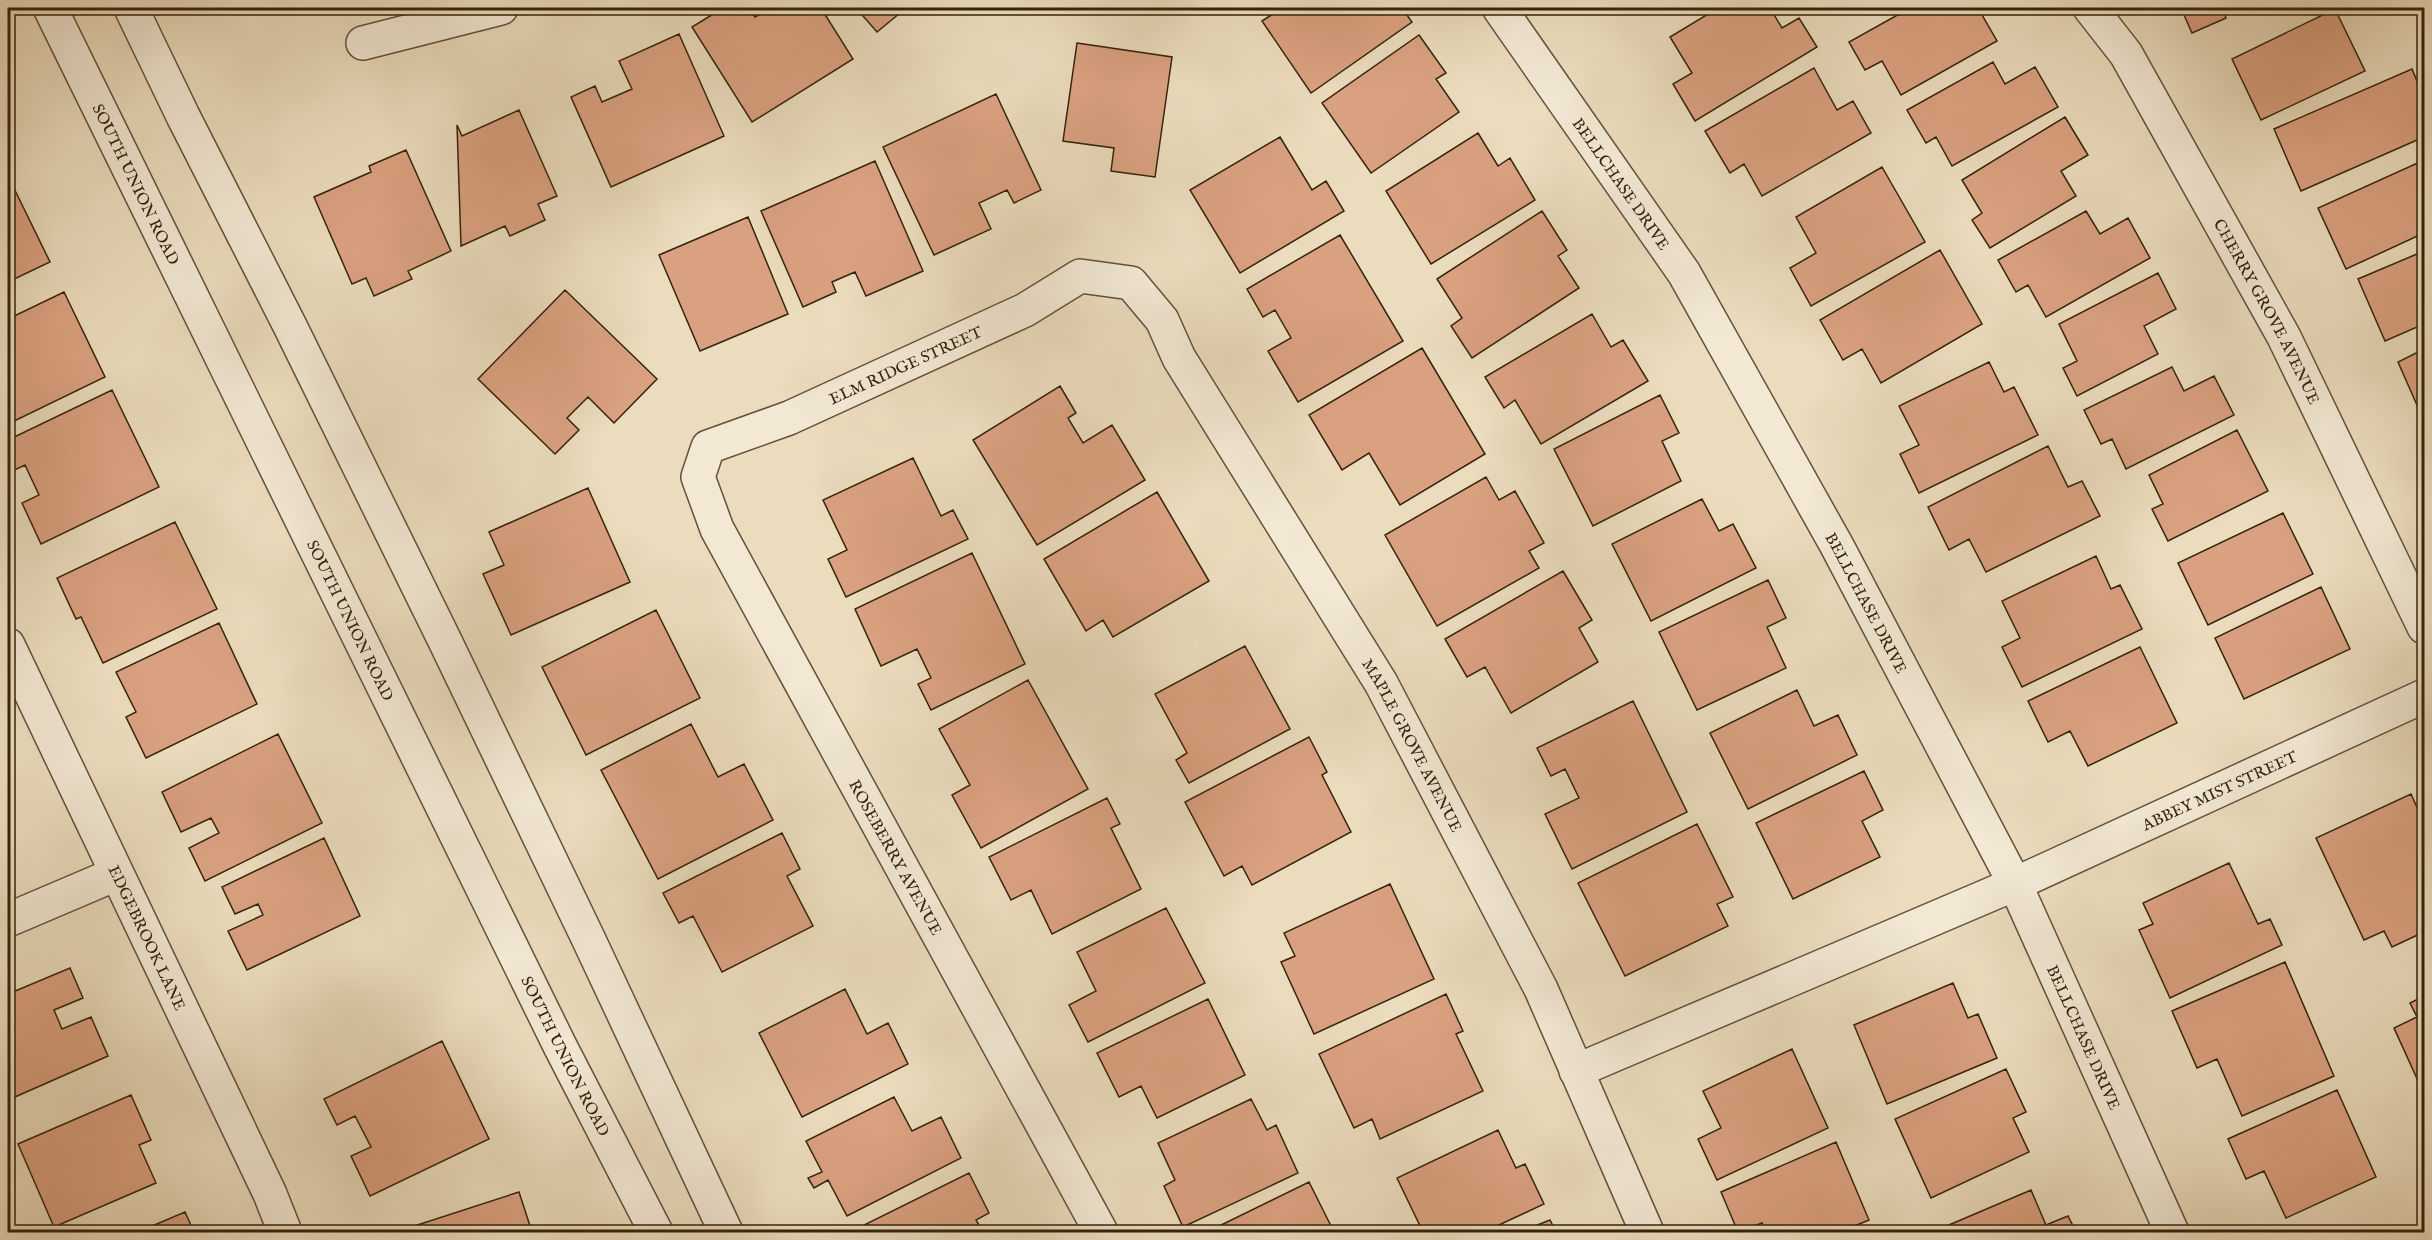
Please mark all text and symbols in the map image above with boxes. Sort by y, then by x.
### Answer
street label: SOUTH UNION ROAD [87,101,183,269]
street label: BELLCHASE DRIVE [1567,115,1673,254]
street label: CHERRY GROVE AVENUE [2208,216,2323,408]
street label: ELM RIDGE STREET [827,323,986,410]
street label: BELLCHASE DRIVE [1820,530,1910,677]
street label: SOUTH UNION ROAD [301,537,397,705]
street label: MAPLE GROVE AVENUE [1356,656,1465,836]
street label: ABBEY MIST STREET [2139,748,2301,837]
street label: ROSEBERRY AVENUE [843,777,945,939]
street label: EDGEBROOK LANE [103,862,189,1014]
street label: BELLCHASE DRIVE [2041,962,2123,1113]
street label: SOUTH UNION ROAD [515,973,613,1140]

